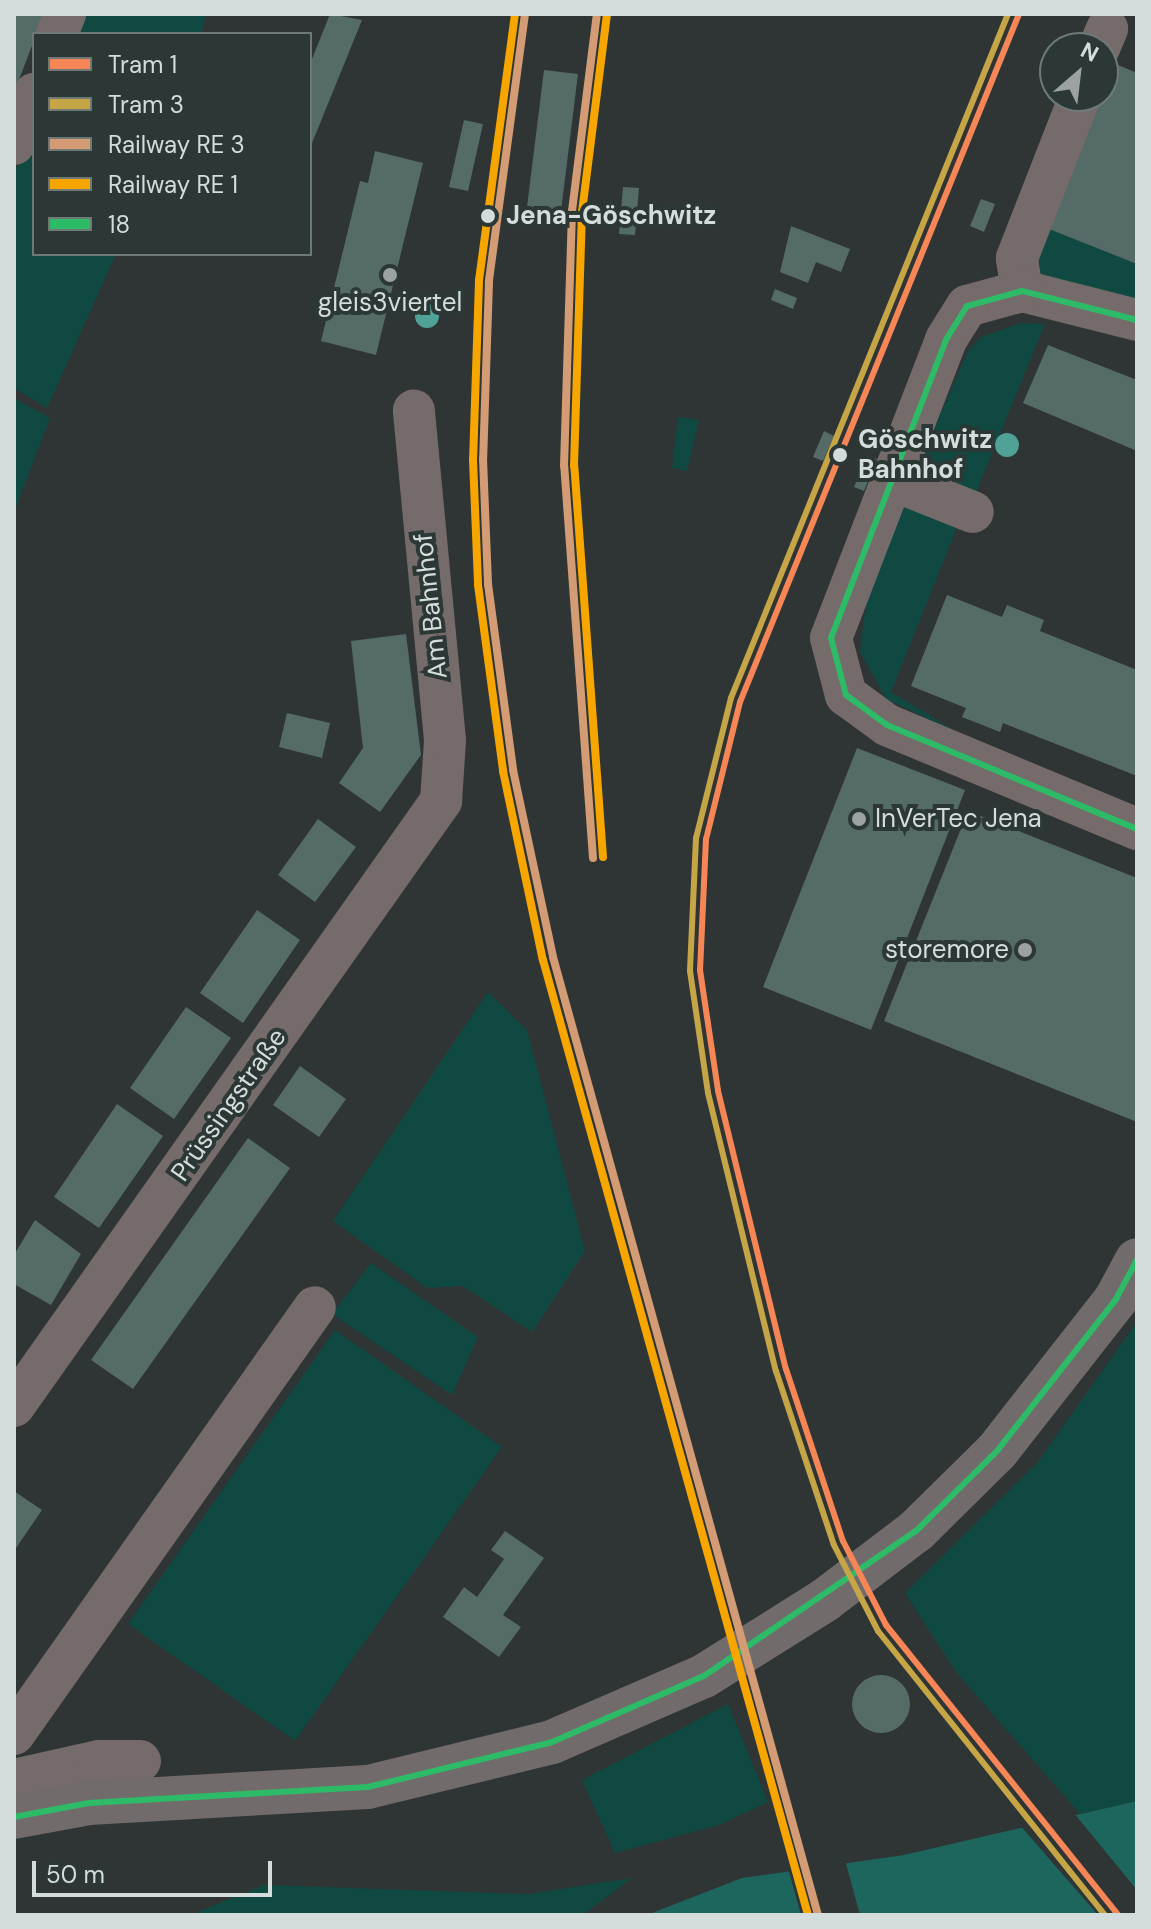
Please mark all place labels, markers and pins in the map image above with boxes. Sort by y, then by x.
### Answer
place label: Jena-Göschwitz [506,200,716,232]
marker: Jena-Göschwitz [477,205,499,227]
marker: gleis3viertel [381,266,399,284]
place label: gleis3viertel [318,287,462,319]
place label: Göschwitz Bahnhof [858,424,992,486]
marker: Göschwitz Bahnhof [829,444,851,466]
place label: InVerTec Jena [875,803,1042,835]
marker: InVerTec Jena [850,810,868,828]
place label: storemore [885,934,1009,966]
marker: storemore [1016,941,1034,959]

